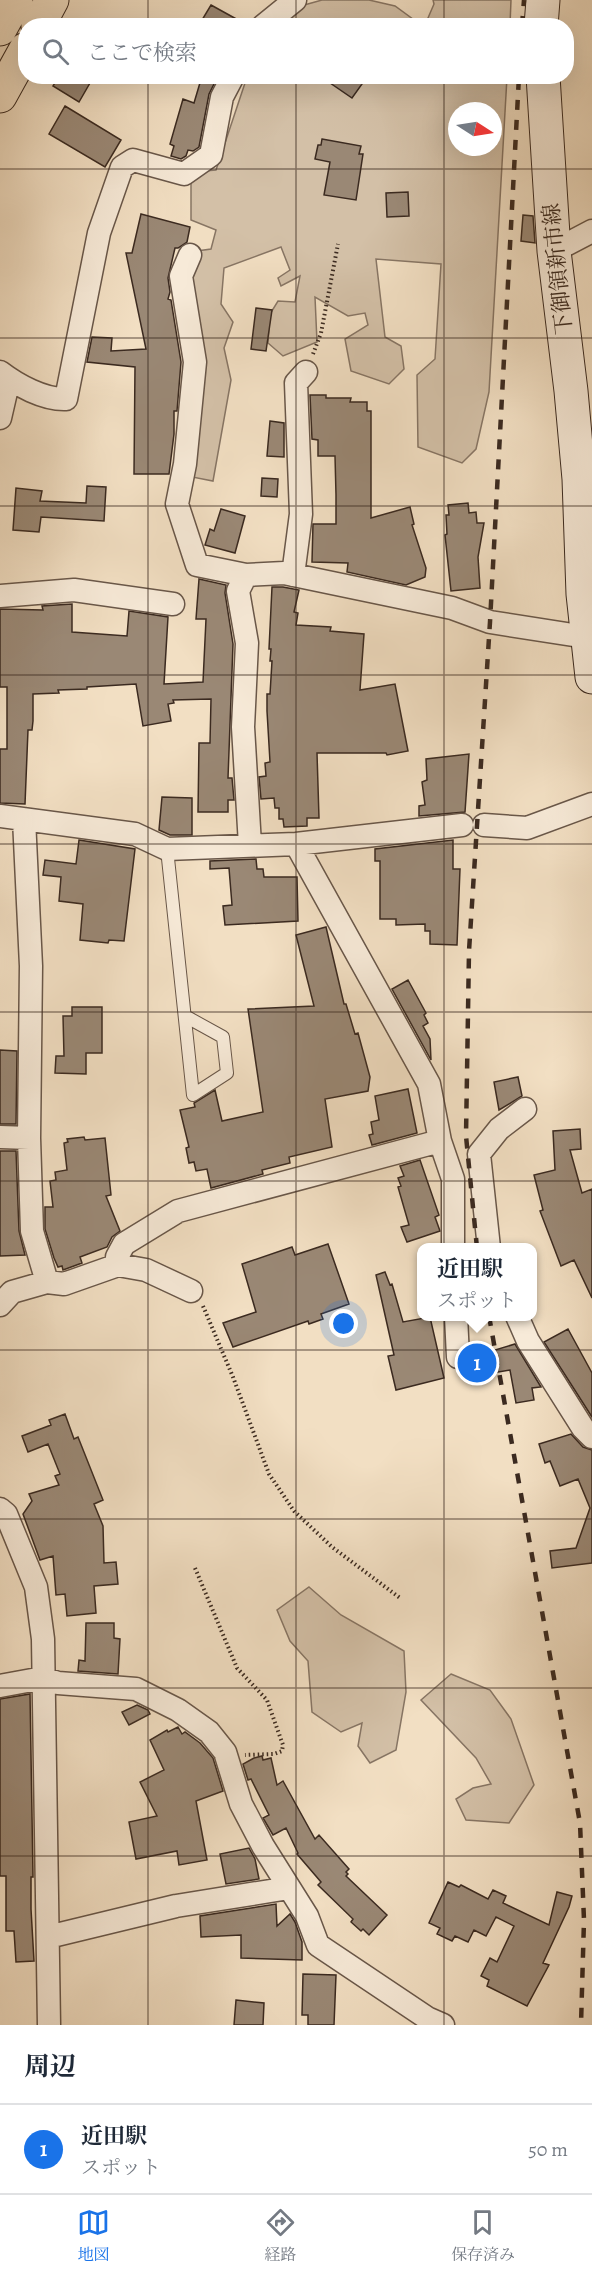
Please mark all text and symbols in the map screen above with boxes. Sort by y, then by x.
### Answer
search box [18,18,574,84]
icon: search [39,35,72,68]
text: ここで検索 [87,38,197,68]
north arrow [448,102,502,156]
street label: 下御領新市線 [536,202,580,336]
popup [417,1243,537,1321]
text: 近田駅 [437,1254,503,1284]
text: スポット [437,1287,517,1314]
your location [329,1309,358,1338]
pin: 1 [458,1340,496,1386]
text: 周辺 [24,2049,76,2084]
text: 近田駅 [81,2121,147,2151]
text: 1 [40,2136,47,2163]
text: 50 m [528,2136,568,2163]
text: スポット [81,2154,161,2181]
tab: 地図 [77,2206,110,2266]
tab: 経路 [264,2206,297,2266]
tab: 保存済み [451,2206,515,2266]

